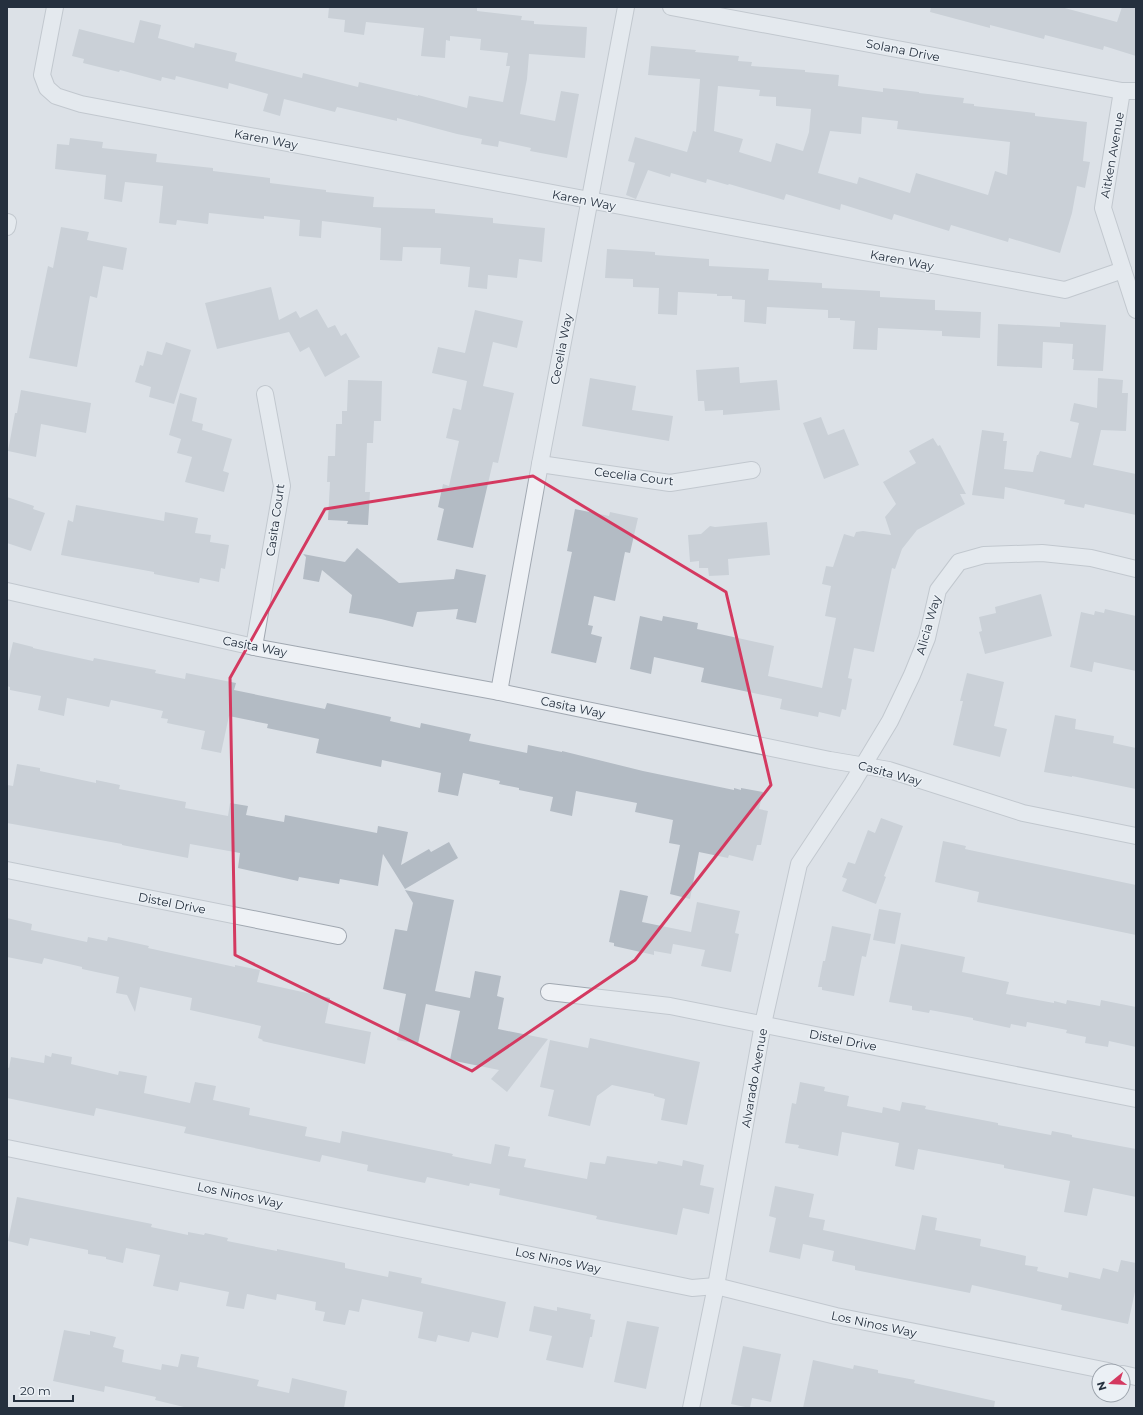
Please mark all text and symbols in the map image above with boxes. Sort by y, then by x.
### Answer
street label: Solana Drive [865,35,941,65]
street label: Aitken Avenue [1097,111,1127,199]
street label: Karen Way [233,125,300,153]
street label: Karen Way [551,186,618,214]
street label: Karen Way [869,246,936,274]
street label: Cecelia Way [547,312,575,386]
street label: Cecelia Court [594,464,675,488]
street label: Casita Court [262,483,288,557]
street label: Alicia Way [912,593,944,656]
street label: Casita Way [221,632,289,660]
street label: Casita Way [539,693,607,721]
street label: Casita Way [856,757,924,789]
street label: Distel Drive [137,889,207,917]
street label: Distel Drive [808,1026,878,1054]
street label: Alvarado Avenue [738,1027,770,1129]
street label: Los Ninos Way [196,1179,285,1211]
street label: Los Ninos Way [514,1244,603,1276]
street label: Los Ninos Way [830,1308,919,1340]
north arrow [1091,1363,1131,1403]
scale bar [14,1377,73,1403]
text: N [1093,1380,1110,1392]
text: 20 m [20,1383,51,1398]

